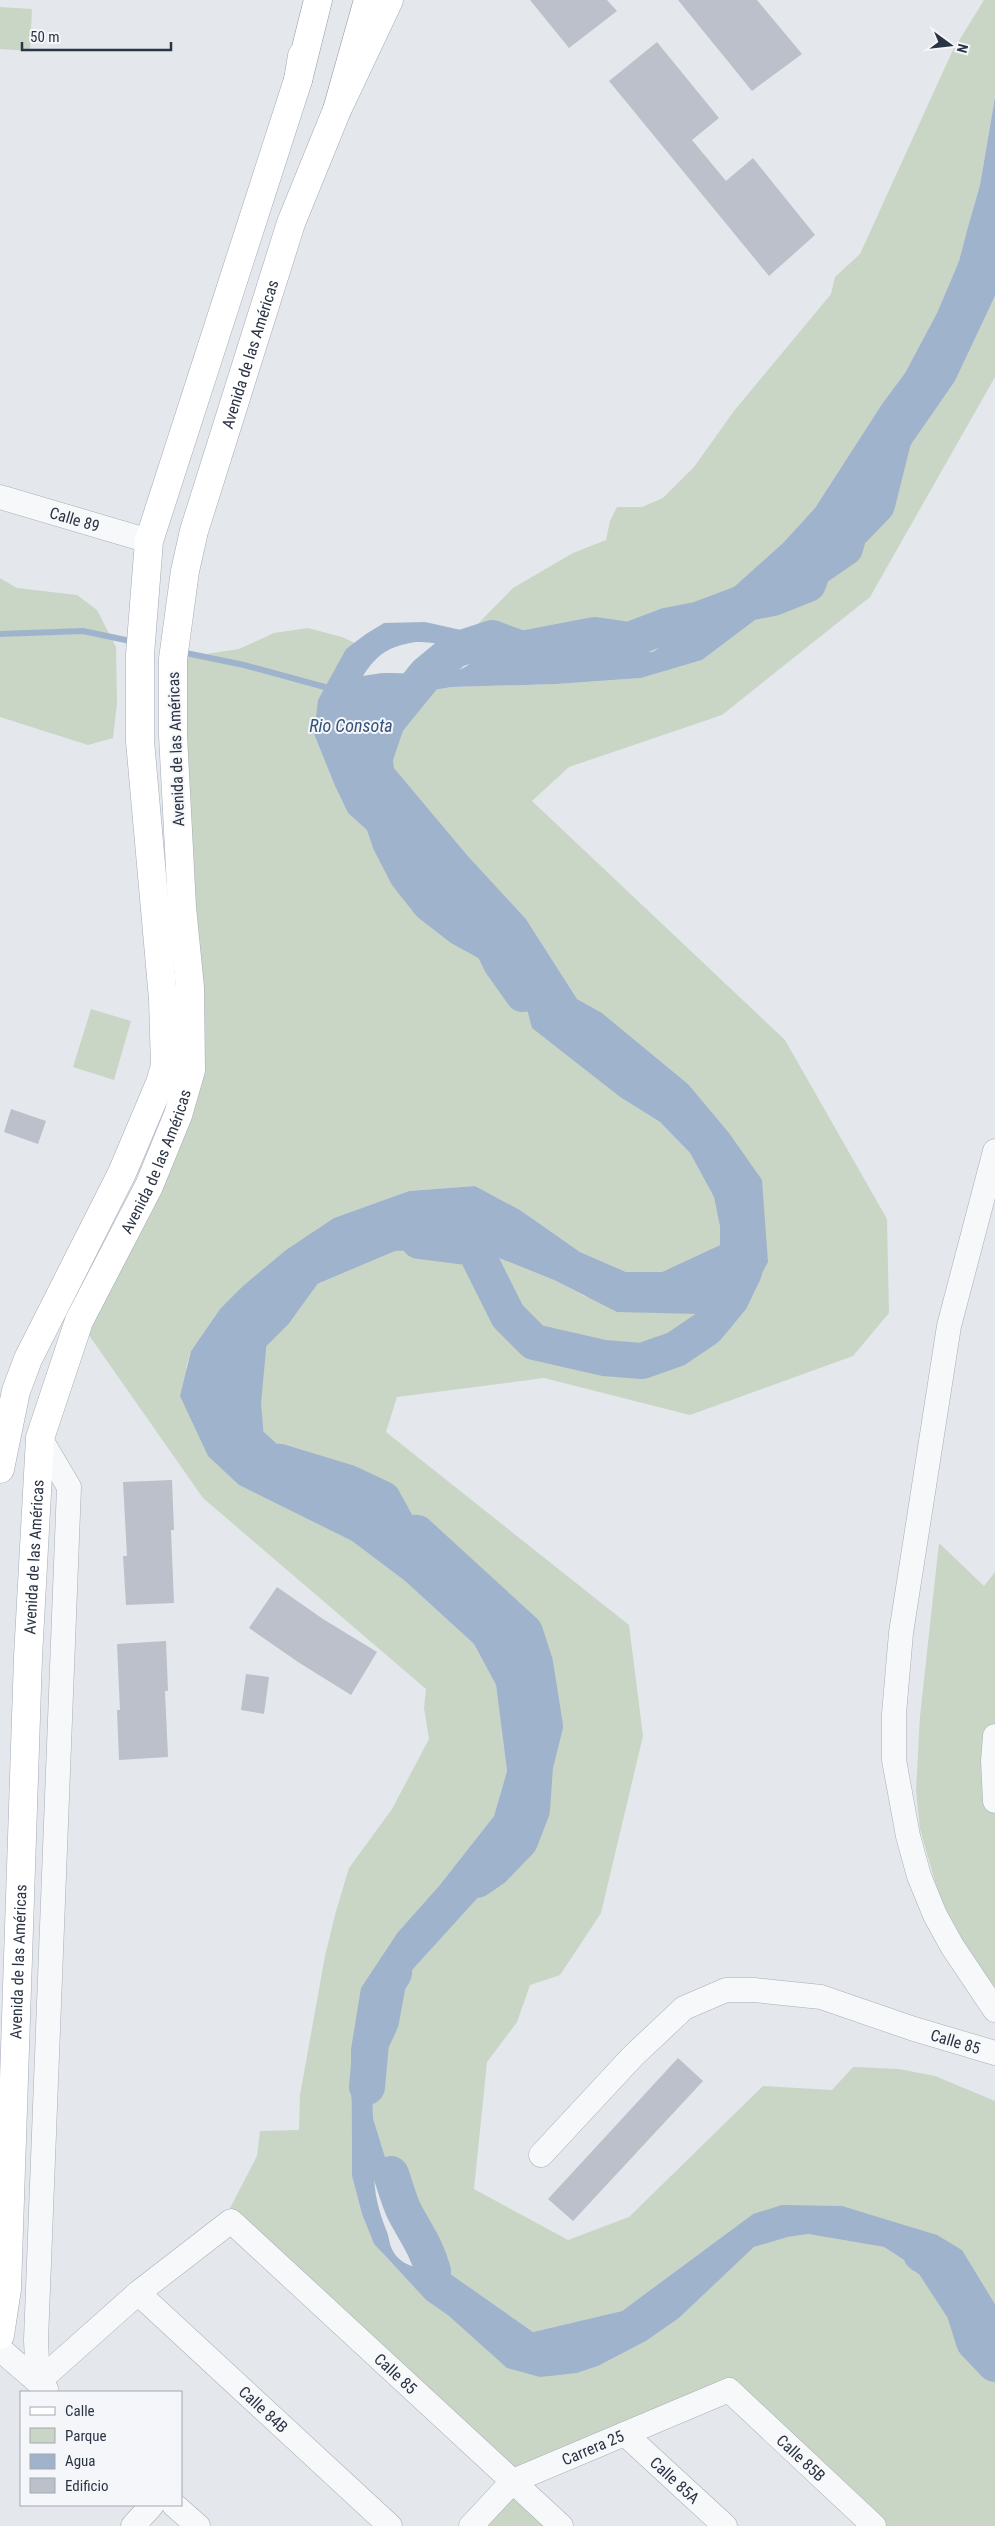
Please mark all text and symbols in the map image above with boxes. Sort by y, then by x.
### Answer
scale bar [22,20,171,52]
north arrow [925,20,975,70]
text: 50 m [30,28,60,46]
text: N [954,42,971,55]
street label: Avenida de las Américas [217,277,282,431]
street label: Calle 89 [48,503,102,535]
street label: Avenida de las Américas [164,671,188,827]
water label: Rio Consota [309,715,393,736]
street label: Avenida de las Américas [117,1087,194,1237]
street label: Avenida de las Américas [20,1479,47,1635]
street label: Avenida de las Américas [6,1884,30,2039]
street label: Calle 85 [928,2025,983,2058]
street label: Calle 85 [371,2349,421,2398]
street label: Calle 84B [235,2382,292,2436]
legend [20,2391,182,2506]
text: Calle [65,2402,95,2420]
street label: Carrera 25 [559,2426,627,2469]
text: Parque [65,2427,107,2445]
street label: Calle 85B [773,2430,830,2485]
text: Agua [65,2452,95,2470]
street label: Calle 85A [646,2453,704,2507]
text: Edificio [65,2477,108,2495]

